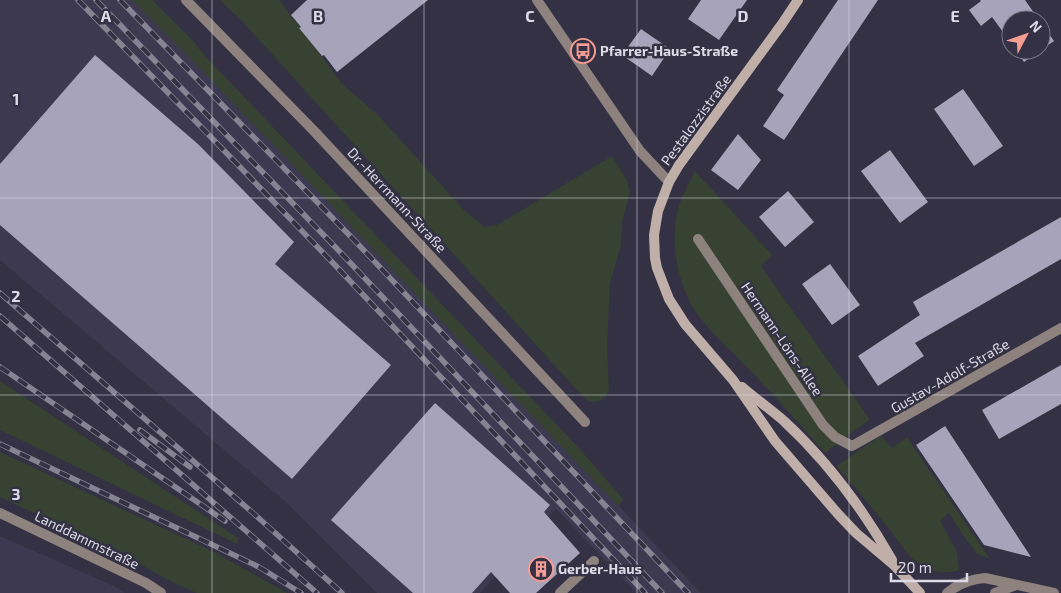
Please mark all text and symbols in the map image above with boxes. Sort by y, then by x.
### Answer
text: A [101,6,112,25]
text: B [313,6,323,25]
text: C [525,6,535,25]
text: D [738,6,749,25]
text: E [950,6,960,25]
north arrow [1001,10,1051,60]
text: N [1026,17,1046,36]
bus stop icon: Pfarrer-Haus-Straße [570,38,596,64]
place label: Pfarrer-Haus-Straße [600,42,738,59]
street label: Pestalozzistraße [657,71,734,169]
text: 1 [13,89,19,108]
street label: Dr.-Herrmann-Straße [344,144,450,256]
street label: Hermann-Löns-Allee [738,279,827,399]
text: 2 [11,286,21,305]
street label: Gustav-Adolf-Straße [888,335,1012,416]
text: 3 [11,484,21,503]
street label: Landdammstraße [32,507,142,572]
scale bar [891,550,967,582]
building icon: Gerber-Haus [528,556,554,582]
text: 20 m [898,558,932,576]
place label: Gerber-Haus [558,560,642,577]

